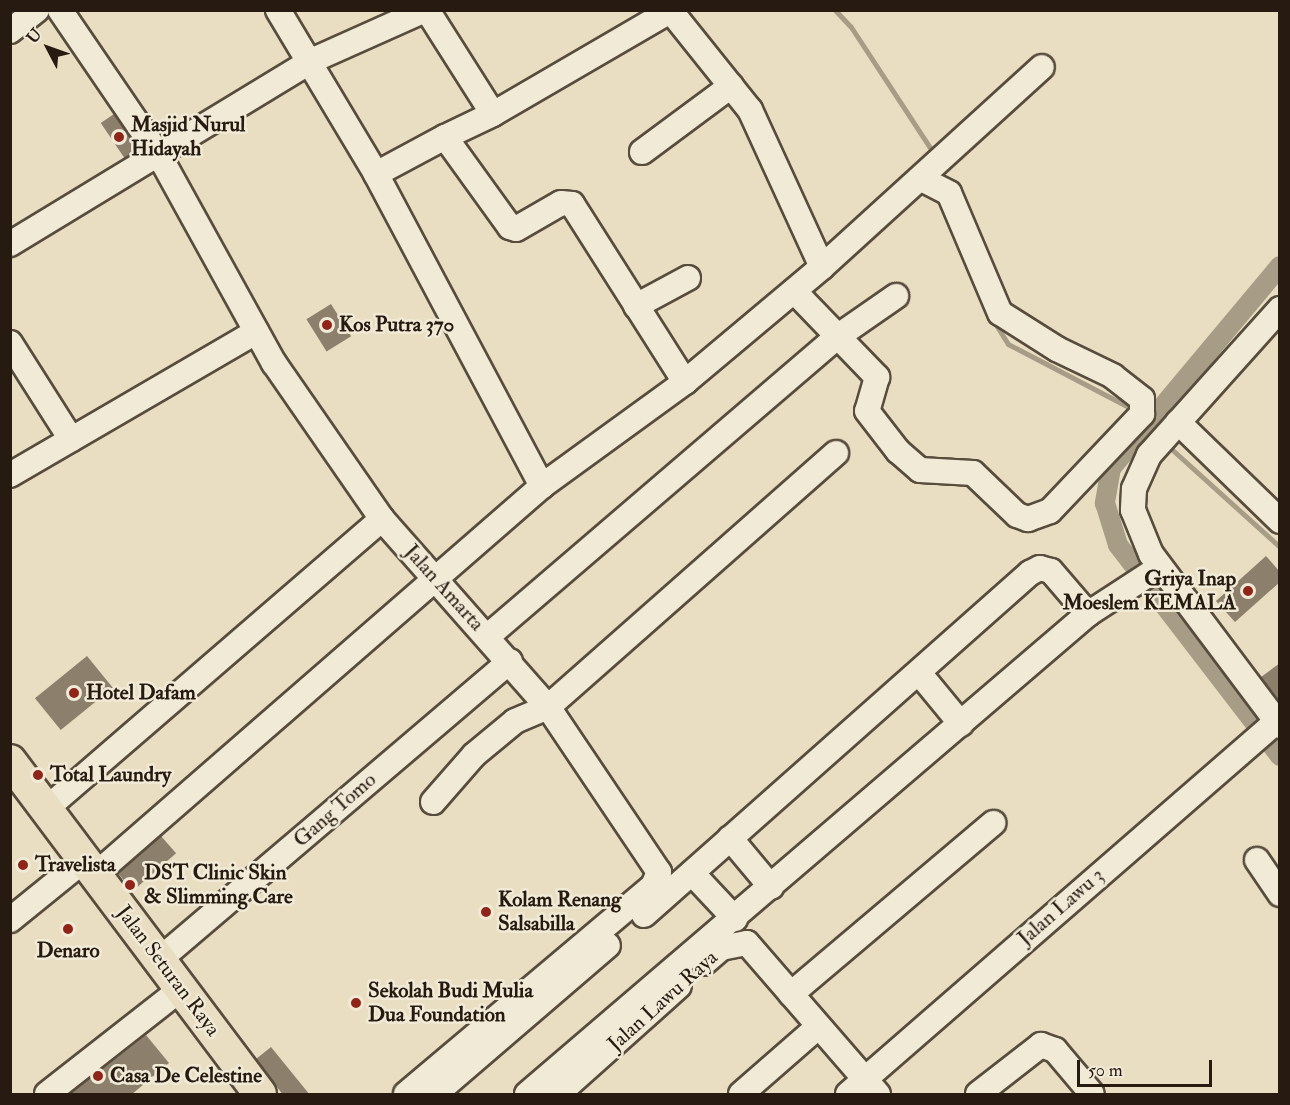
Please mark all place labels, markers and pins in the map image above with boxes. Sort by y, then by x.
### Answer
place label: Masjid Nurul Hidayah [131,112,245,162]
marker: Masjid Nurul Hidayah [112,130,126,144]
place label: Kos Putra 370 [339,312,454,338]
marker: Kos Putra 370 [320,318,334,332]
place label: Griya Inap Moeslem KEMALA [1063,566,1236,616]
marker: Griya Inap Moeslem KEMALA [1241,584,1255,598]
place label: Hotel Dafam [86,680,196,706]
marker: Hotel Dafam [67,686,81,700]
place label: Total Laundry [50,762,171,788]
marker: Total Laundry [31,768,45,782]
place label: Travelista [35,852,116,878]
marker: Travelista [16,858,30,872]
place label: DST Clinic Skin & Slimming Care [144,860,293,910]
marker: DST Clinic Skin & Slimming Care [121,876,139,894]
place label: Kolam Renang Salsabilla [498,887,621,937]
marker: Kolam Renang Salsabilla [479,905,493,919]
marker: Denaro [61,922,75,936]
place label: Denaro [36,938,100,964]
place label: Sekolah Budi Mulia Dua Foundation [368,978,533,1028]
marker: Sekolah Budi Mulia Dua Foundation [349,996,363,1010]
place label: Casa De Celestine [110,1063,262,1089]
marker: Casa De Celestine [91,1069,105,1083]

